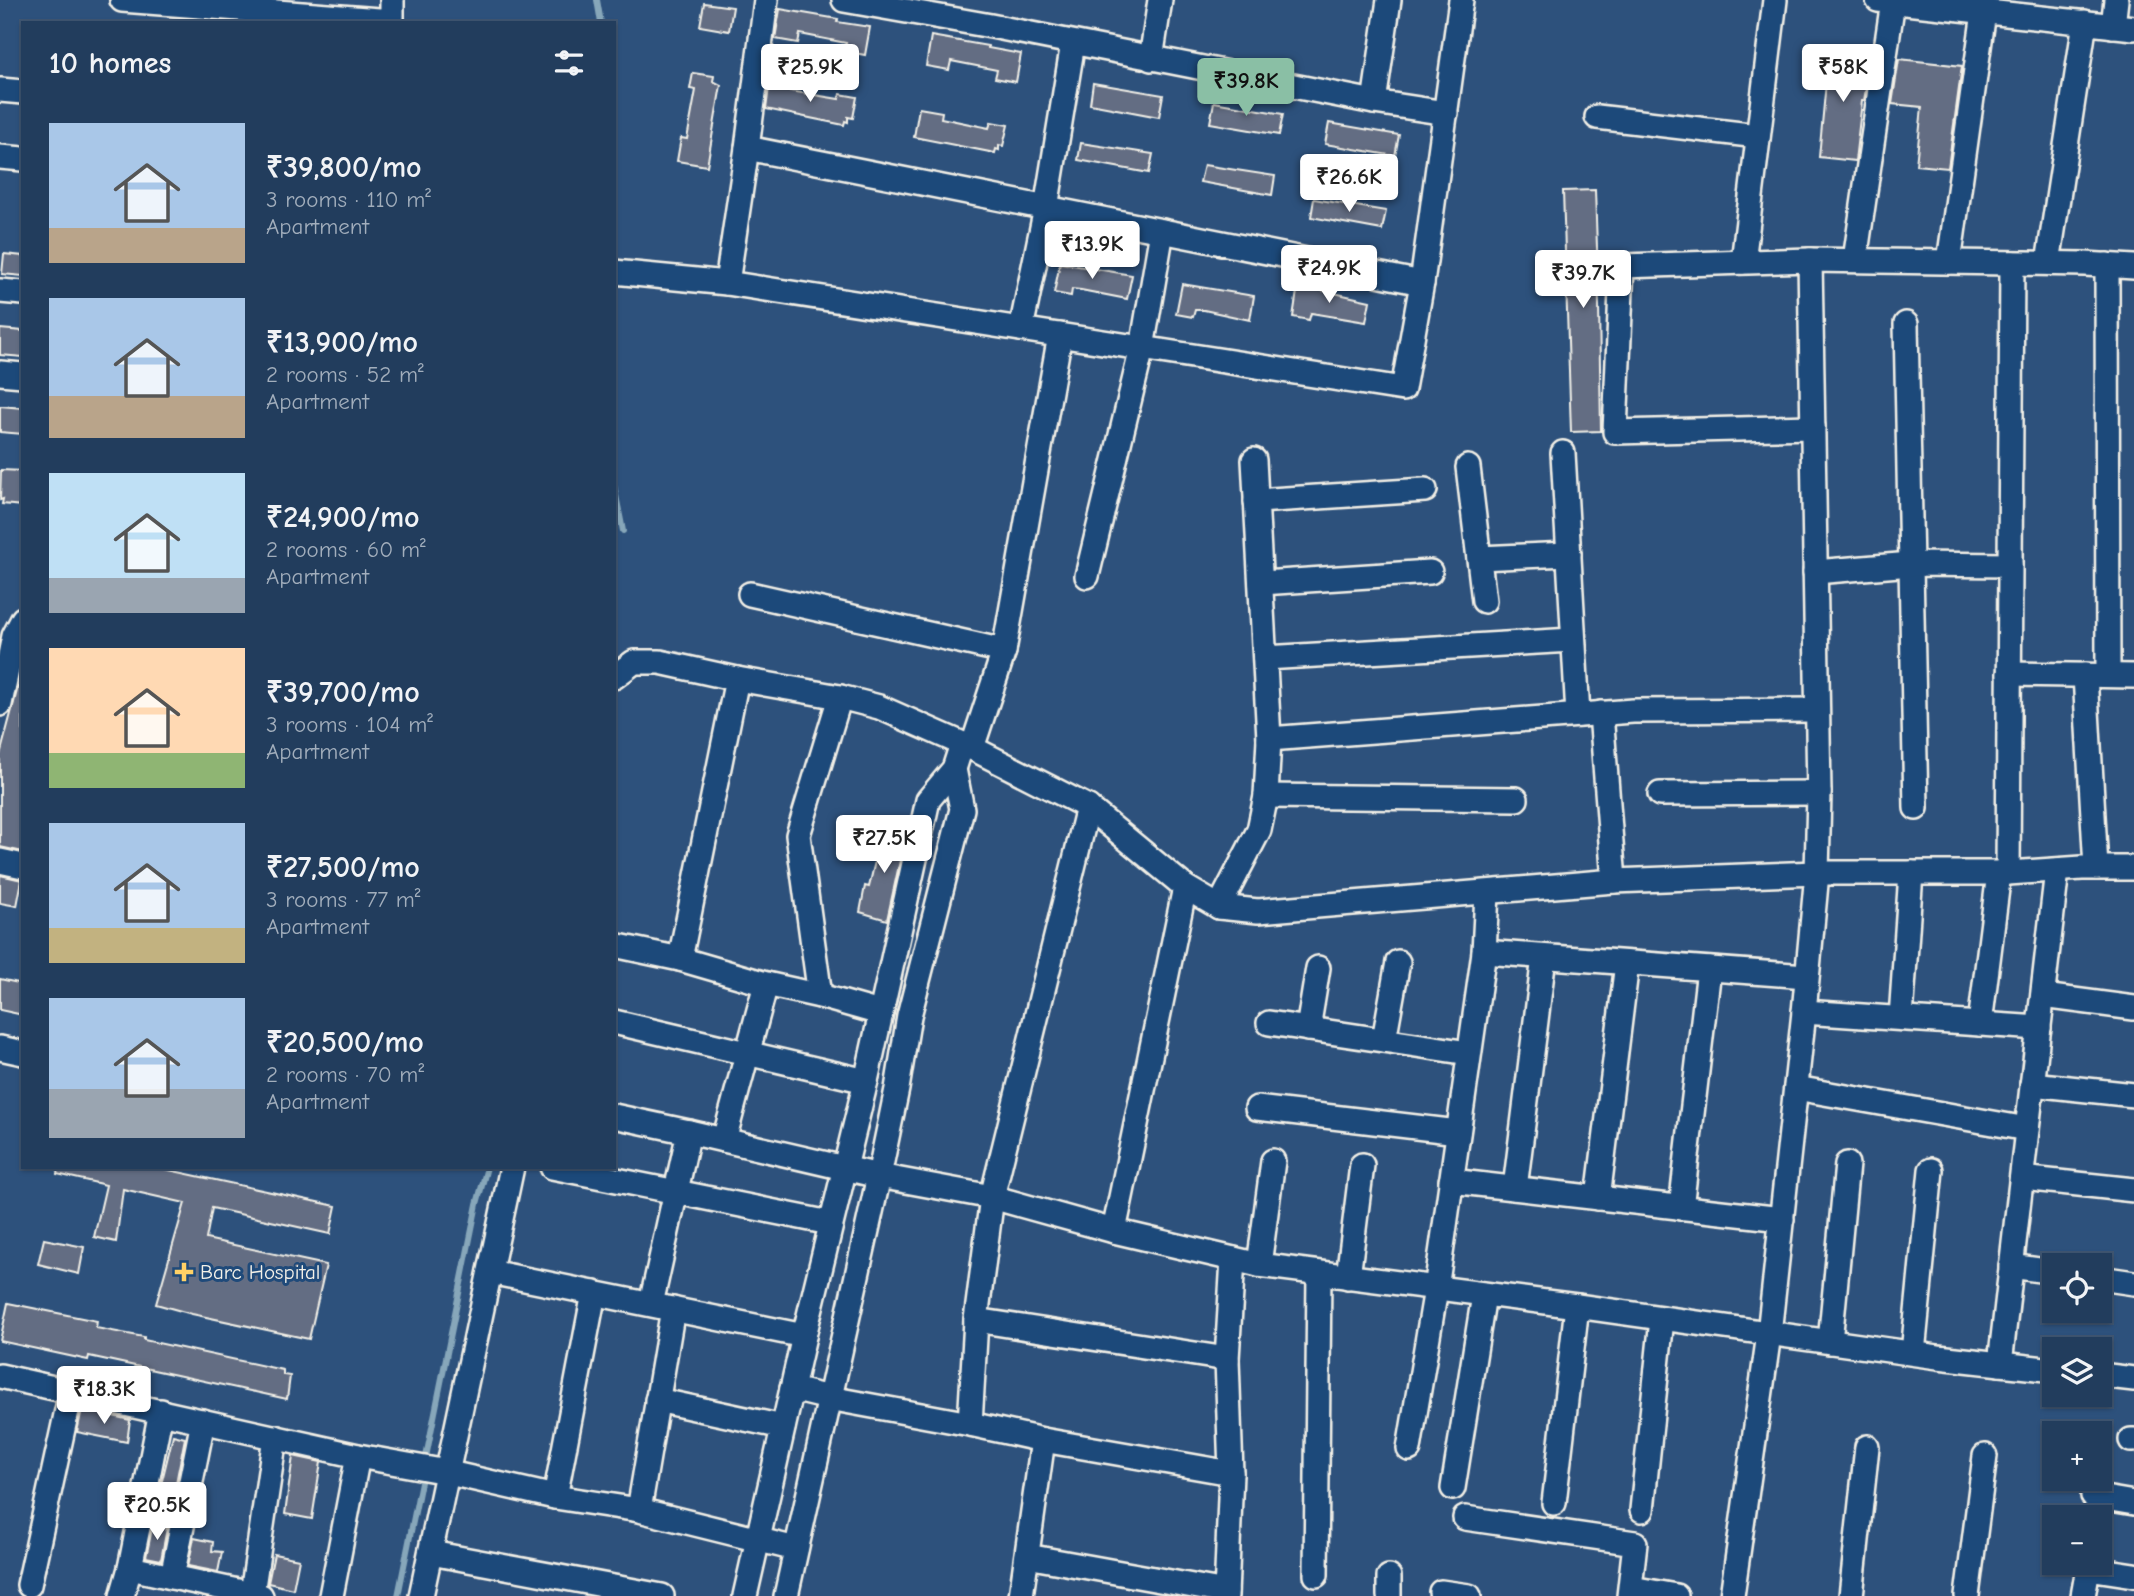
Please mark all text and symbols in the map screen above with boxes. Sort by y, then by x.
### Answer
icon: filters [550,44,588,82]
pin: ₹25.9K [753,44,867,104]
pin: ₹58K [1802,44,1884,104]
text: 10 homes [49,46,171,81]
text: ₹25.9K [777,53,843,80]
text: ₹58K [1818,53,1868,80]
pin: ₹39.8K [1189,58,1303,118]
text: ₹39.8K [1213,67,1279,94]
text: ₹39,800/mo [266,150,422,185]
icon: home [105,151,189,235]
pin: ₹26.6K [1292,154,1406,214]
text: ₹26.6K [1316,163,1382,190]
text: 3 rooms · 110 m² [266,186,431,213]
text: Apartment [266,213,369,240]
pin: ₹13.9K [1035,222,1149,281]
text: ₹13.9K [1061,230,1123,257]
pin: ₹24.9K [1272,246,1386,305]
pin: ₹39.7K [1526,250,1640,310]
text: ₹24.9K [1297,254,1361,281]
text: ₹39.7K [1551,259,1615,286]
text: ₹13,900/mo [266,325,418,360]
icon: home [105,326,189,410]
text: 2 rooms · 52 m² [266,361,424,388]
text: Apartment [266,388,369,415]
text: ₹24,900/mo [266,500,420,535]
icon: home [105,501,189,585]
text: 2 rooms · 60 m² [266,536,426,563]
text: Apartment [266,563,369,590]
text: ₹39,700/mo [266,675,420,710]
icon: home [105,676,189,760]
text: 3 rooms · 104 m² [266,711,433,738]
text: Apartment [266,738,369,765]
pin: ₹27.5K [827,816,941,875]
text: ₹27.5K [852,824,916,851]
text: ₹27,500/mo [266,850,420,885]
icon: home [105,851,189,935]
text: 3 rooms · 77 m² [266,886,421,913]
text: Apartment [266,913,369,940]
text: ₹20,500/mo [266,1025,424,1060]
icon: home [105,1026,189,1110]
text: 2 rooms · 70 m² [266,1061,424,1088]
text: Apartment [266,1088,369,1115]
map controls [2042,1253,2112,1575]
button: locate [2042,1253,2112,1323]
place label: Barc Hospital [200,1260,320,1284]
marker: Barc Hospital [174,1262,194,1282]
button: layers [2042,1337,2112,1407]
pin: ₹18.3K [47,1366,161,1426]
text: ₹18.3K [73,1375,135,1402]
button: + [2042,1421,2112,1491]
pin: ₹20.5K [100,1482,214,1542]
text: ₹20.5K [123,1491,191,1518]
button: − [2042,1505,2112,1575]

